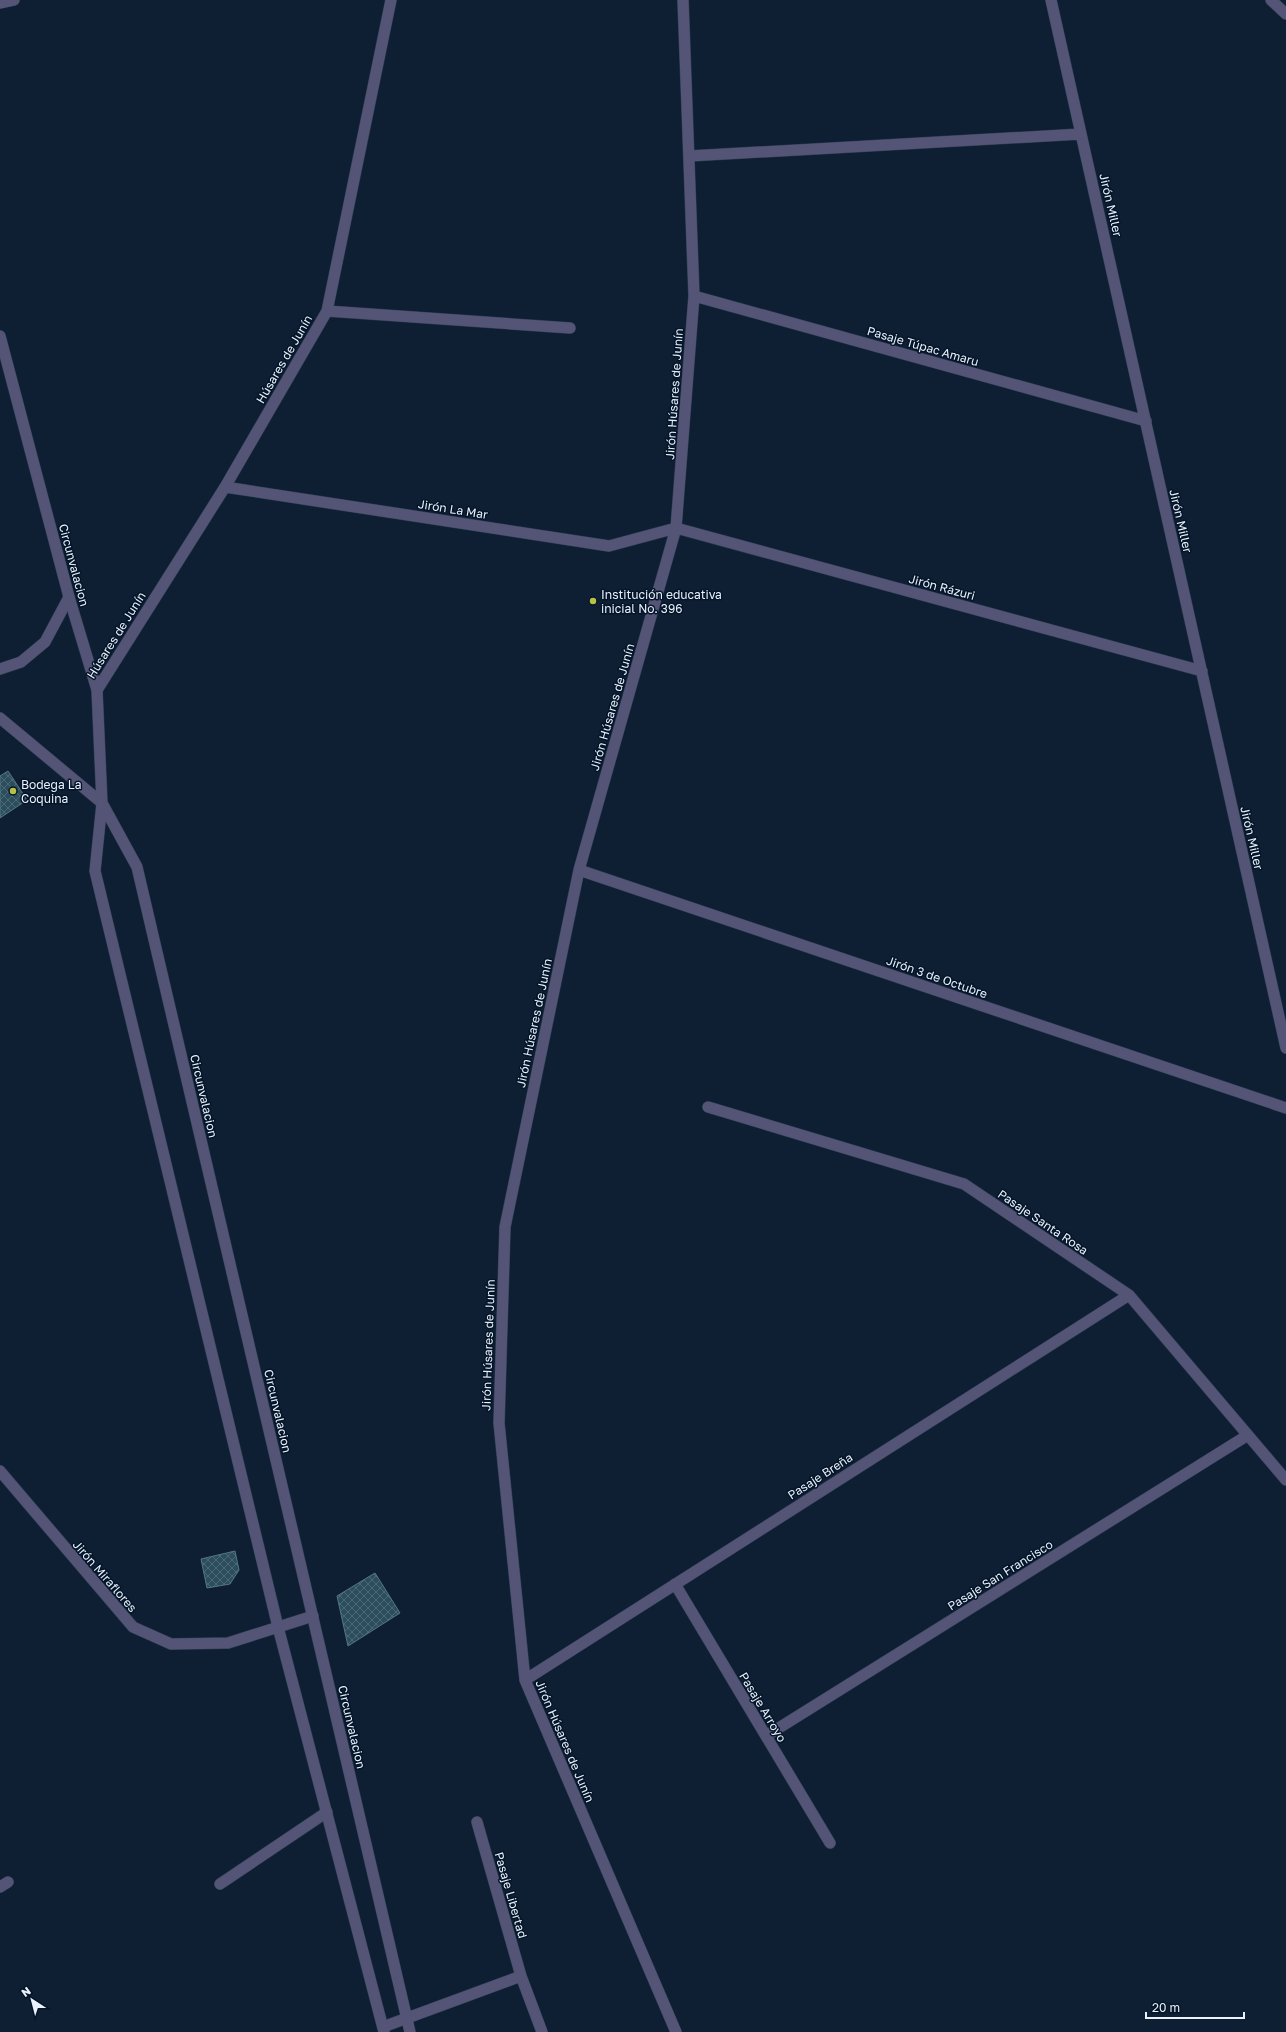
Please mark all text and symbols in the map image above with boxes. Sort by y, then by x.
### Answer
street label: Jirón Miller [1096,172,1126,239]
street label: Húsares de Junín [253,312,315,406]
street label: Pasaje Túpac Amaru [865,323,981,369]
street label: Jirón Húsares de Junín [662,328,686,460]
street label: Jirón Miller [1166,488,1196,555]
street label: Jirón La Mar [417,496,489,522]
street label: Circunvalacion [56,522,92,608]
street label: Jirón Rázuri [907,571,977,603]
place label: Institución educativa inicial No. 396 [601,587,722,616]
street label: Húsares de Junín [83,589,149,681]
marker: Institución educativa inicial No. 396 [588,596,598,606]
street label: Jirón Húsares de Junín [587,642,637,772]
place label: Bodega La Coquina [21,777,81,806]
marker: Bodega La Coquina [8,786,18,796]
street label: Jirón Miller [1237,805,1267,872]
street label: Jirón 3 de Octubre [885,953,989,1001]
street label: Jirón Húsares de Junín [513,957,555,1089]
street label: Circunvalacion [187,1053,221,1139]
street label: Pasaje Santa Rosa [995,1186,1091,1258]
street label: Jirón Húsares de Junín [478,1279,498,1411]
street label: Circunvalacion [261,1368,295,1454]
street label: Pasaje Breña [785,1449,855,1503]
street label: Pasaje San Francisco [945,1536,1055,1614]
street label: Jirón Miraflores [70,1537,140,1615]
street label: Pasaje Arroyo [736,1669,790,1745]
street label: Jirón Húsares de Junín [532,1677,598,1805]
street label: Circunvalacion [335,1684,369,1770]
street label: Pasaje Libertad [492,1850,530,1940]
north arrow [12,1980,52,2020]
text: N [19,1984,33,1999]
scale bar [1146,1994,1244,2020]
text: 20 m [1152,2000,1180,2015]

